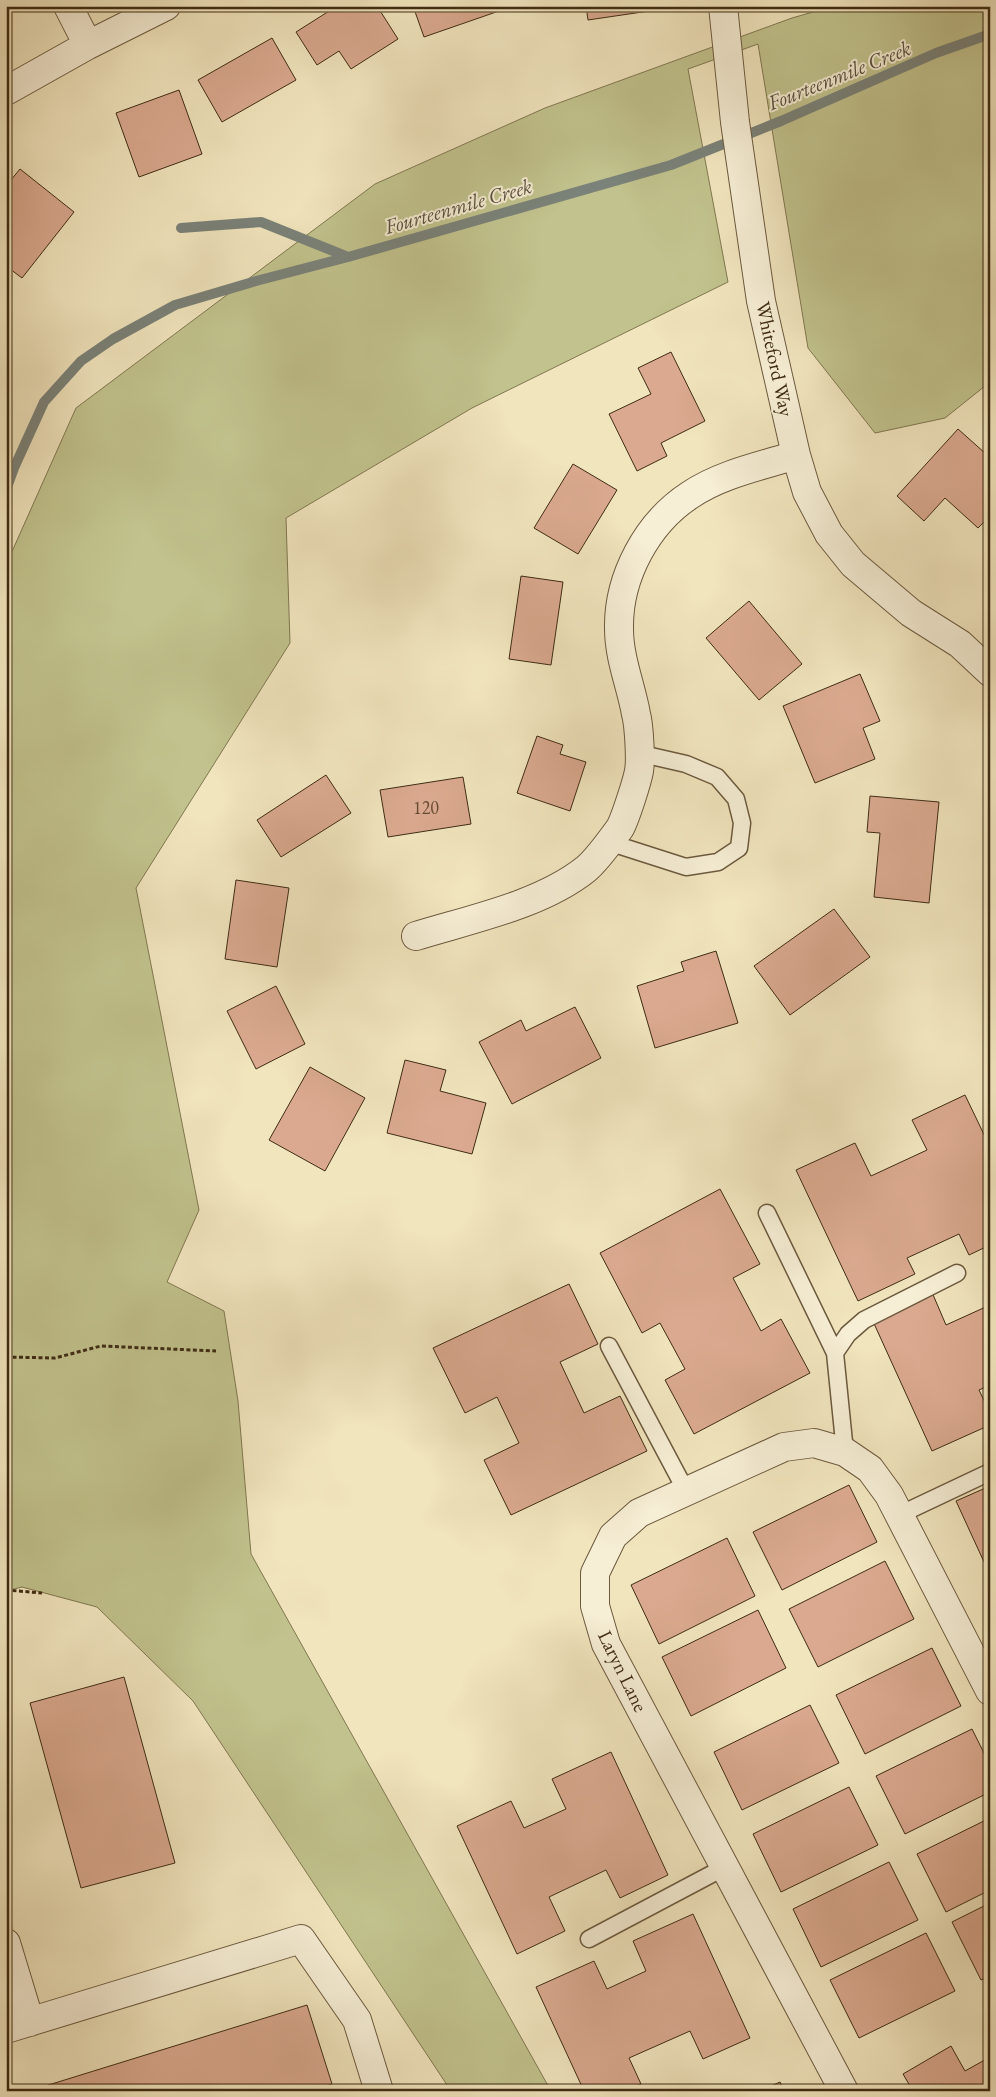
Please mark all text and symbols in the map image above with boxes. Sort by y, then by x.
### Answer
water label: Fourteenmile Creek [762,34,915,116]
water label: Fourteenmile Creek [380,172,535,240]
street label: Whiteford Way [750,299,800,419]
house number: 120 [413,796,439,819]
street label: Laryn Lane [592,1626,654,1716]

